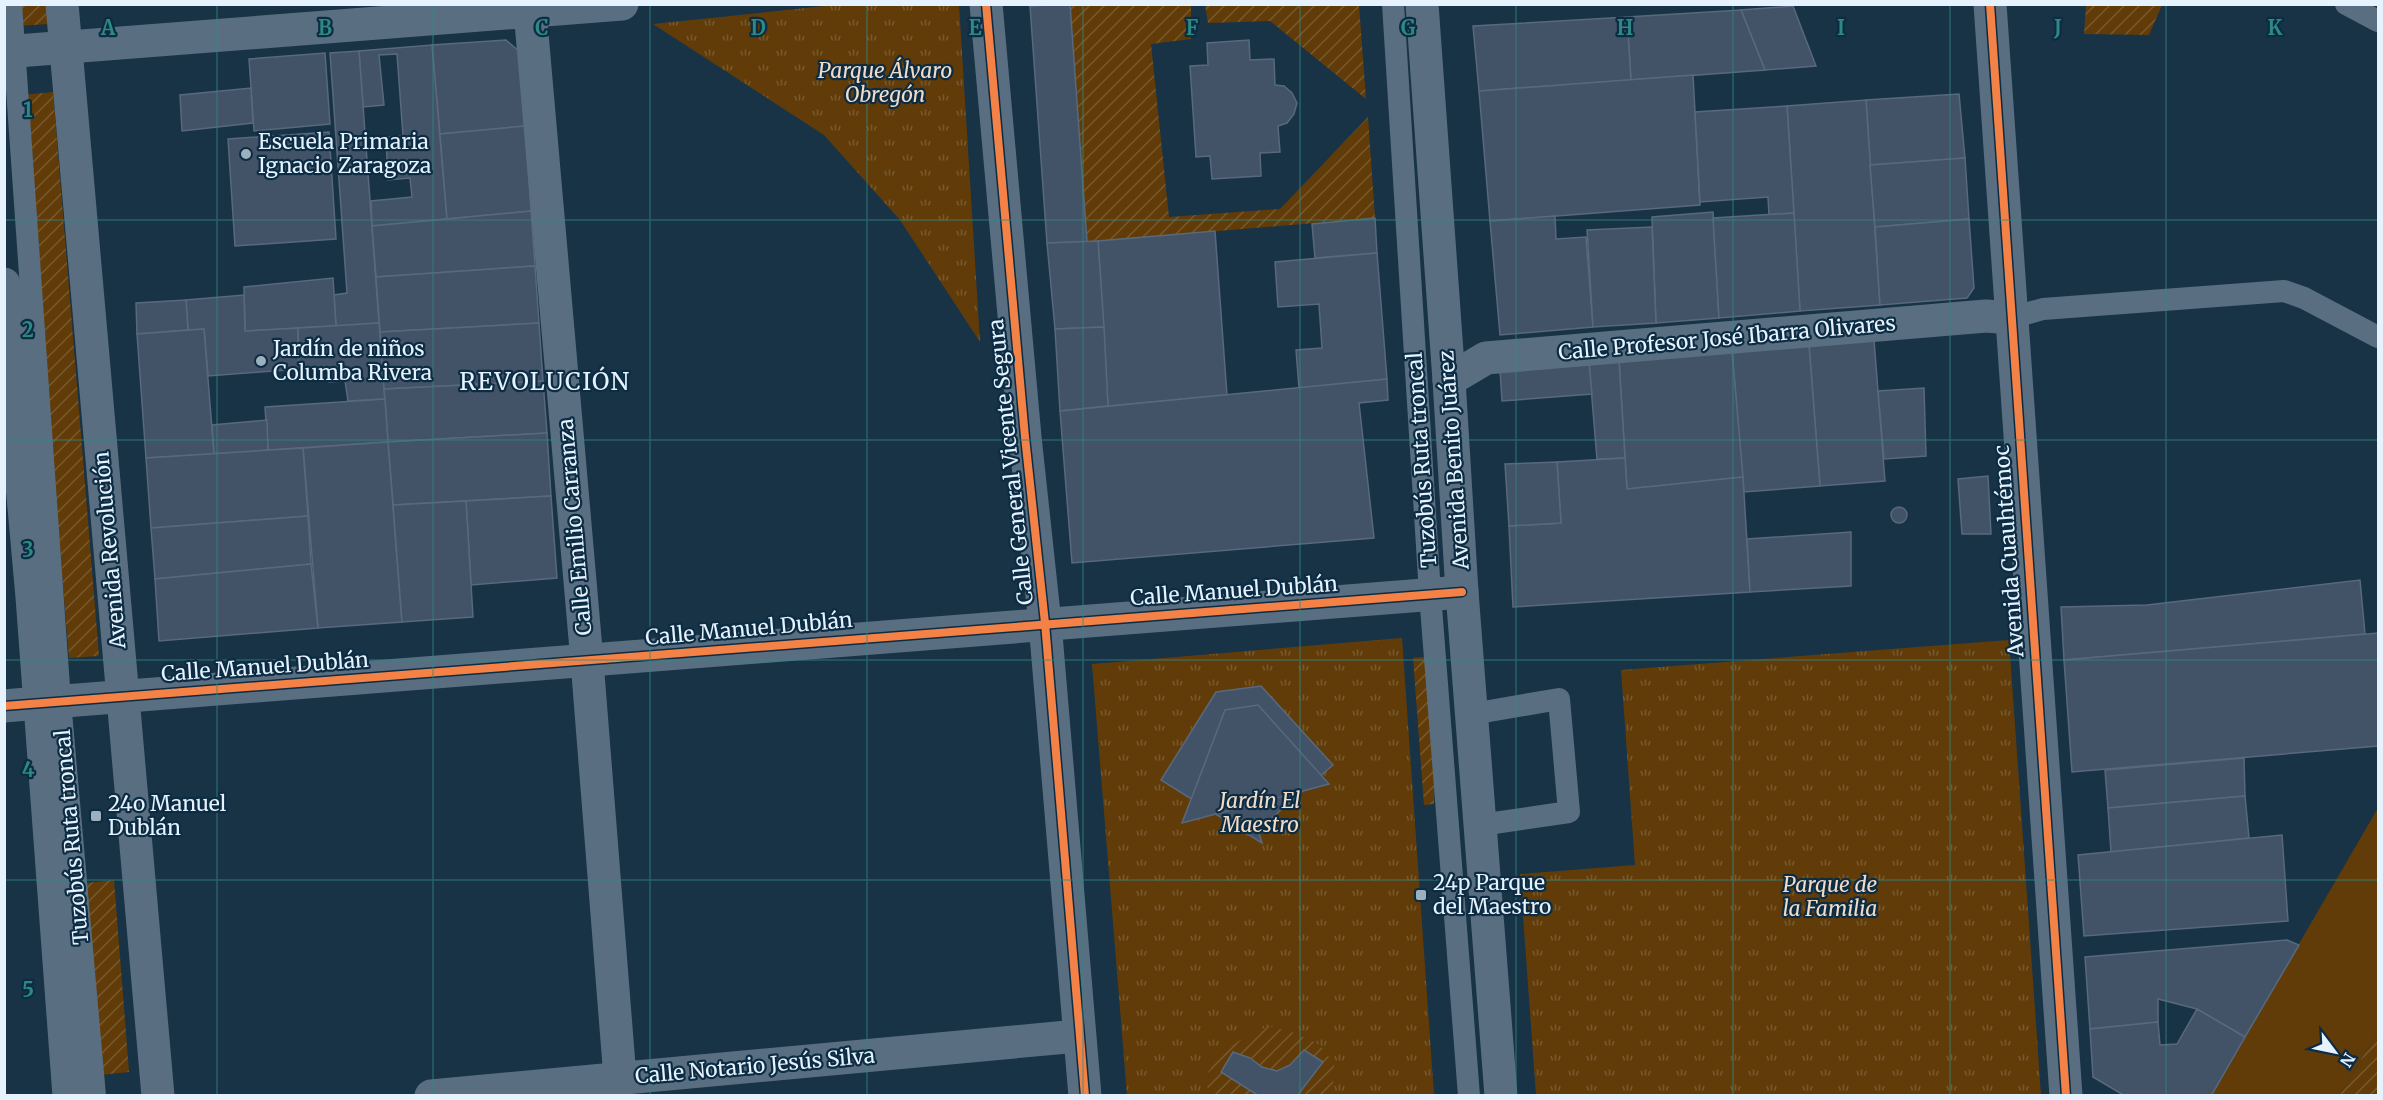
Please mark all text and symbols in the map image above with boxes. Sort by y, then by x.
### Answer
text: A [100,15,116,40]
text: B [318,15,332,40]
text: C [535,15,549,40]
text: D [750,15,766,40]
text: E [968,15,982,40]
text: F [1186,15,1199,40]
text: G [1401,15,1416,40]
text: H [1617,15,1633,40]
text: I [1837,15,1845,40]
text: J [2053,15,2062,40]
text: K [2268,15,2283,40]
park label: Parque Álvaro Obregón [818,56,952,108]
text: 1 [23,97,33,122]
place label: Escuela Primaria Ignacio Zaragoza [258,128,431,179]
marker: Escuela Primaria Ignacio Zaragoza [239,147,253,161]
street label: Calle Profesor José Ibarra Olivares [1557,309,1897,366]
text: 2 [22,317,34,342]
street label: Calle General Vicente Segura [982,318,1039,606]
place label: Jardín de niños Columba Rivera [272,335,432,386]
street label: Avenida Benito Juárez [1432,350,1475,572]
street label: Tuzobús Ruta troncal [1400,351,1443,569]
marker: Jardín de niños Columba Rivera [254,354,268,368]
district label: REVOLUCIÓN [459,366,631,397]
street label: Calle Emilio Carranza [552,417,597,637]
street label: Avenida Cuauhtémoc [1988,444,2029,659]
street label: Avenida Revolución [87,450,132,651]
text: 3 [22,537,34,562]
street label: Calle Manuel Dublán [1129,570,1339,611]
street label: Calle Manuel Dublán [644,606,854,651]
street label: Calle Manuel Dublán [160,646,370,687]
street label: Tuzobús Ruta troncal [49,728,94,946]
text: 4 [22,757,35,782]
park label: Jardín El Maestro [1218,787,1300,838]
place label: 24o Manuel Dublán [108,790,227,841]
marker: 24o Manuel Dublán [89,809,103,823]
place label: 24p Parque del Maestro [1433,869,1551,920]
park label: Parque de la Familia [1783,871,1877,922]
marker: 24p Parque del Maestro [1414,888,1428,902]
text: 5 [22,977,34,1002]
north arrow [2305,1022,2365,1082]
street label: Calle Notario Jesús Silva [634,1042,876,1089]
text: N [2336,1049,2360,1071]

